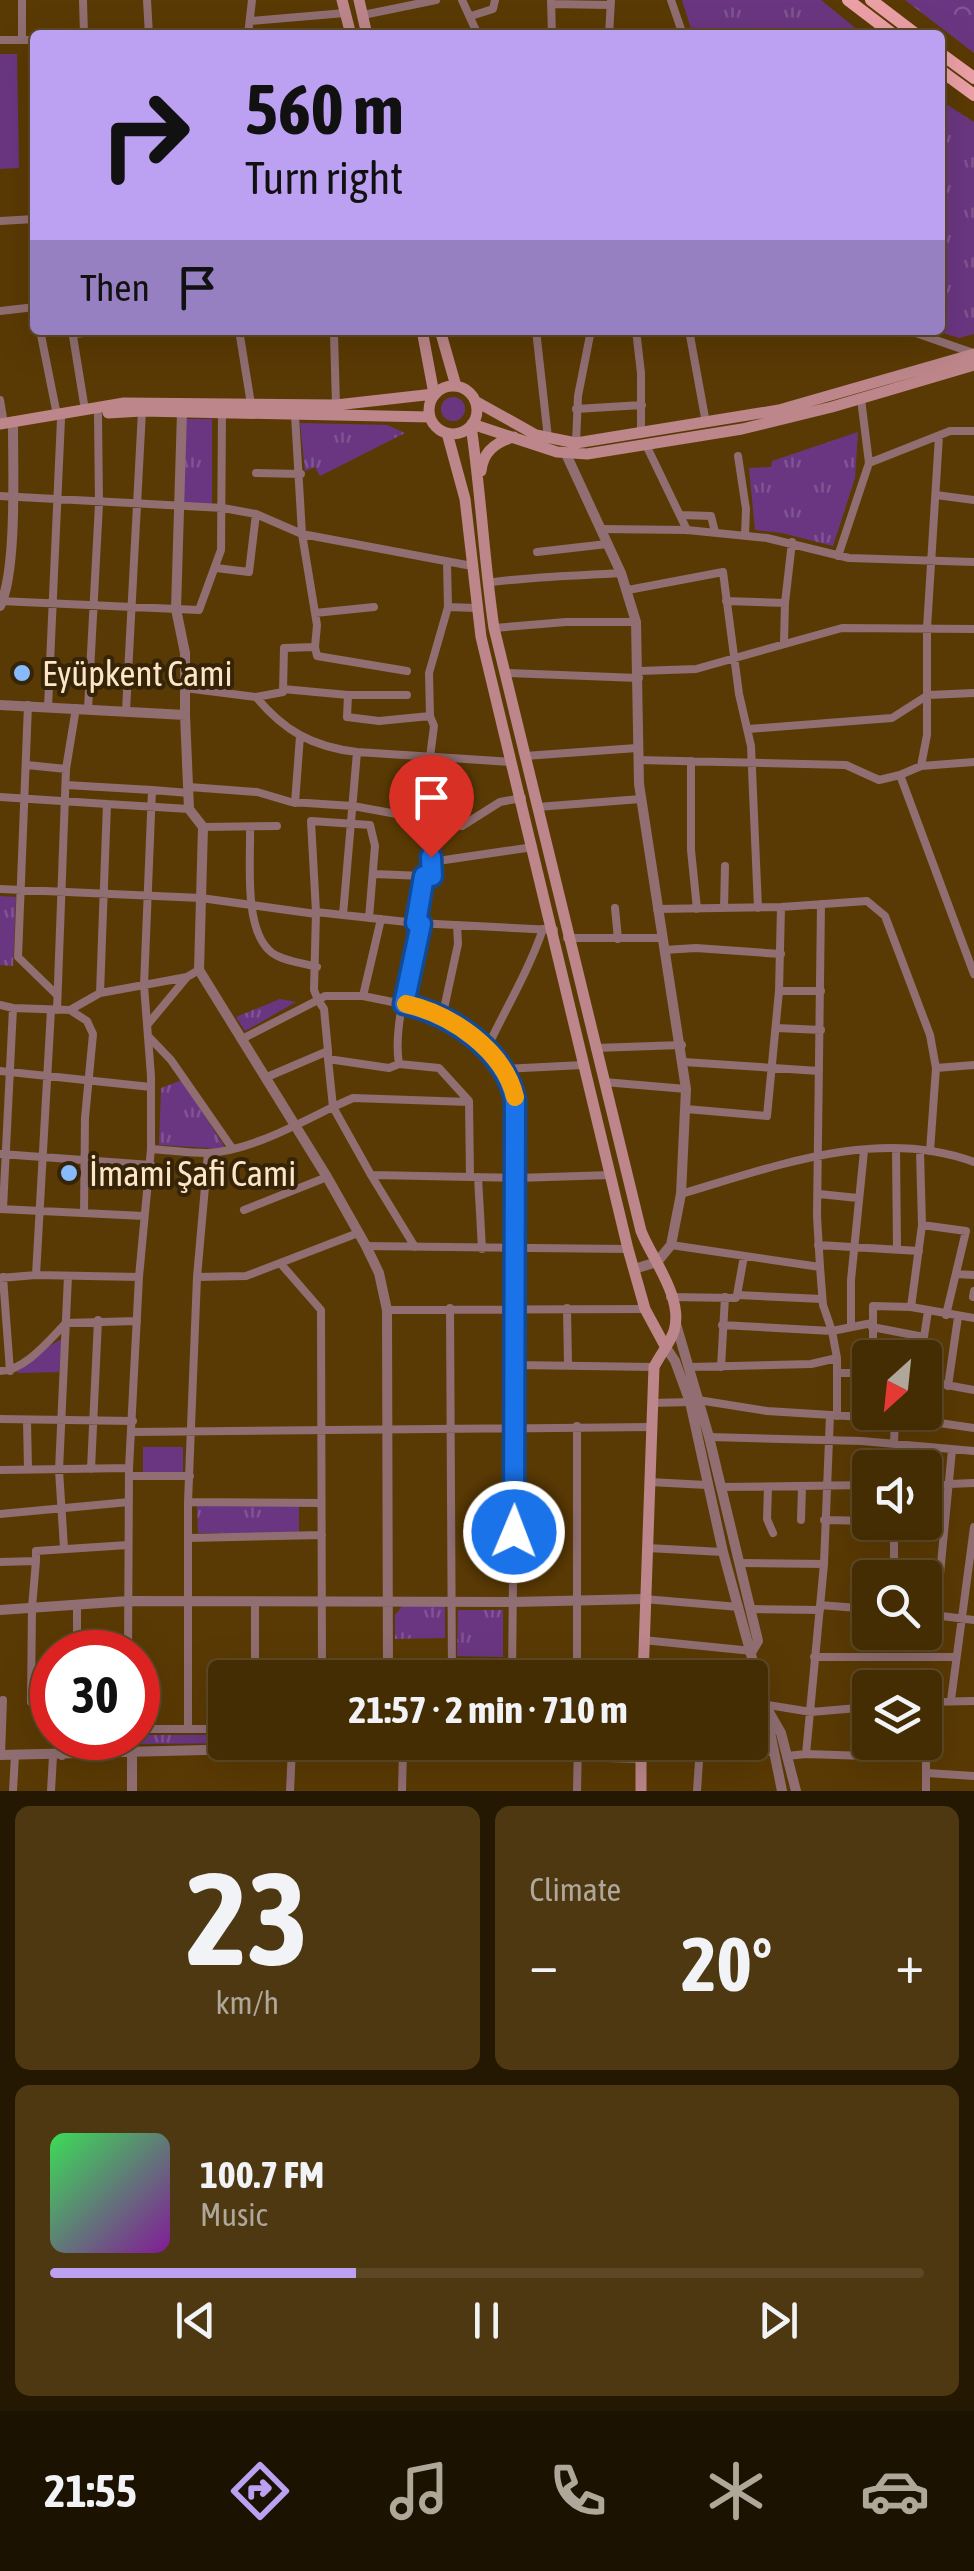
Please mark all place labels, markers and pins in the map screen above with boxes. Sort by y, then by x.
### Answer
place label: Eyüpkent Cami [42,653,233,693]
marker: Eyüpkent Cami [11,662,33,684]
pin [389,755,474,858]
place label: İmami Şafi Cami [89,1153,296,1193]
marker: İmami Şafi Cami [58,1162,80,1184]

